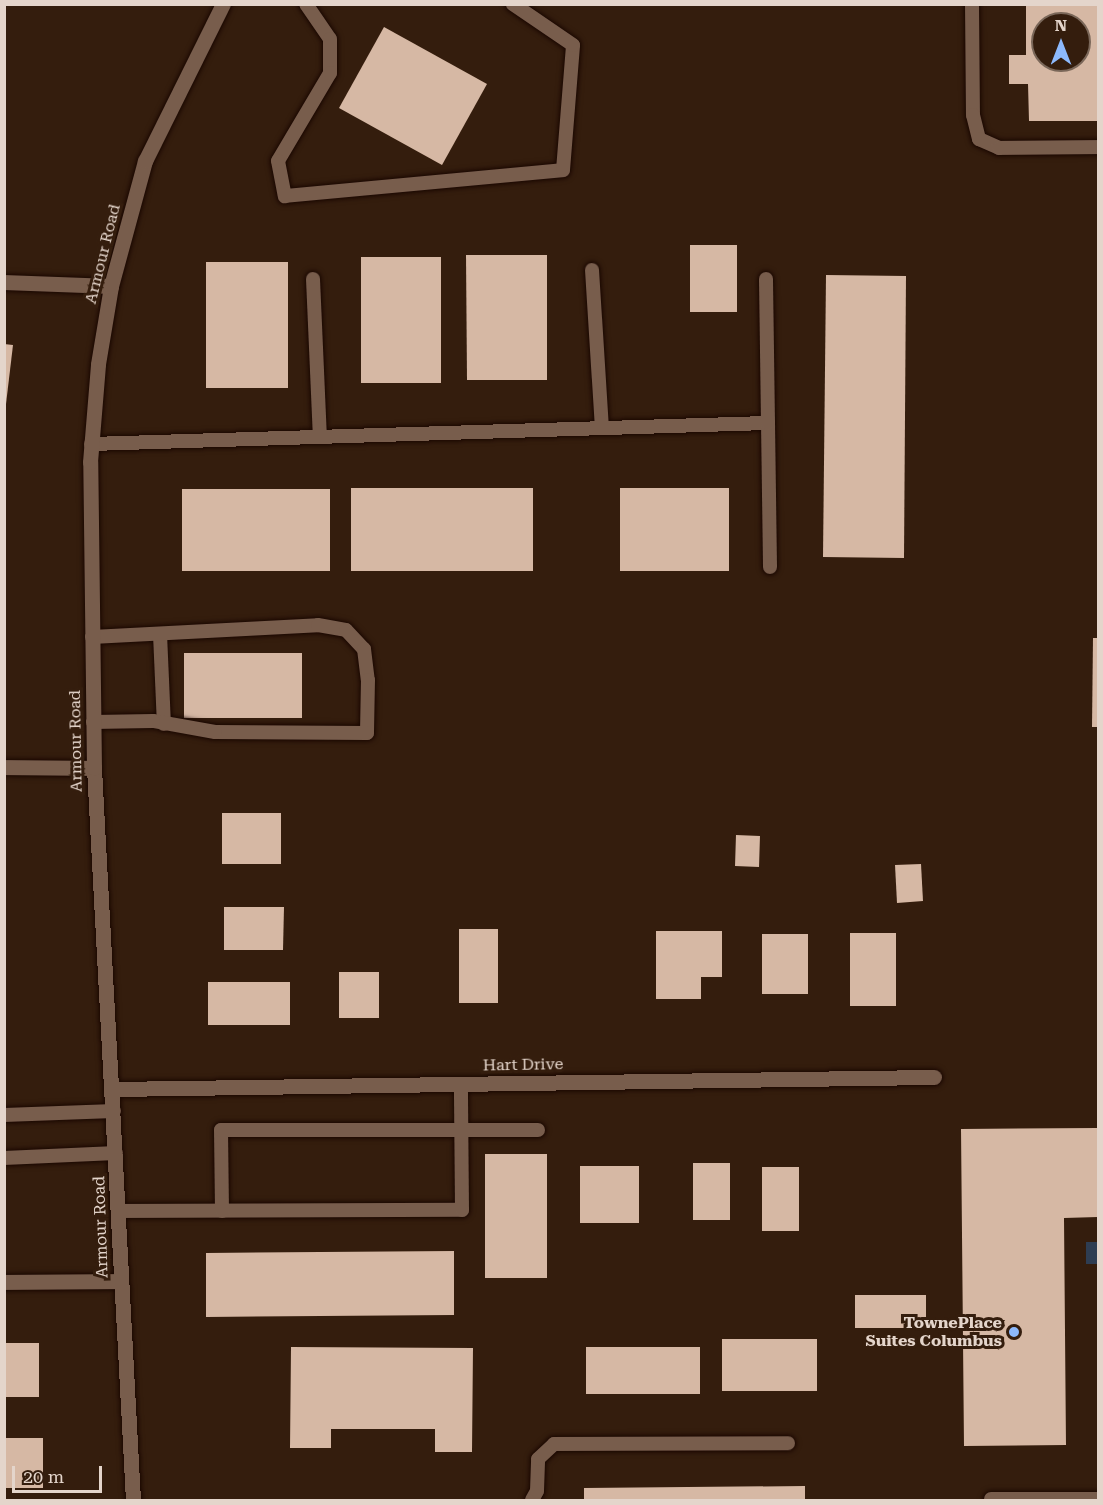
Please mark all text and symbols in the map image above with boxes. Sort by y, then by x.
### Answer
north arrow [1031,12,1091,72]
text: N [1055,16,1067,35]
street label: Armour Road [81,202,125,306]
street label: Armour Road [66,690,86,792]
street label: Hart Drive [483,1055,563,1075]
street label: Armour Road [90,1176,112,1278]
place label: TownePlace Suites Columbus [866,1313,1002,1351]
marker: TownePlace Suites Columbus [1007,1325,1021,1339]
scale bar [15,1454,105,1492]
text: 20 m [23,1466,64,1487]

